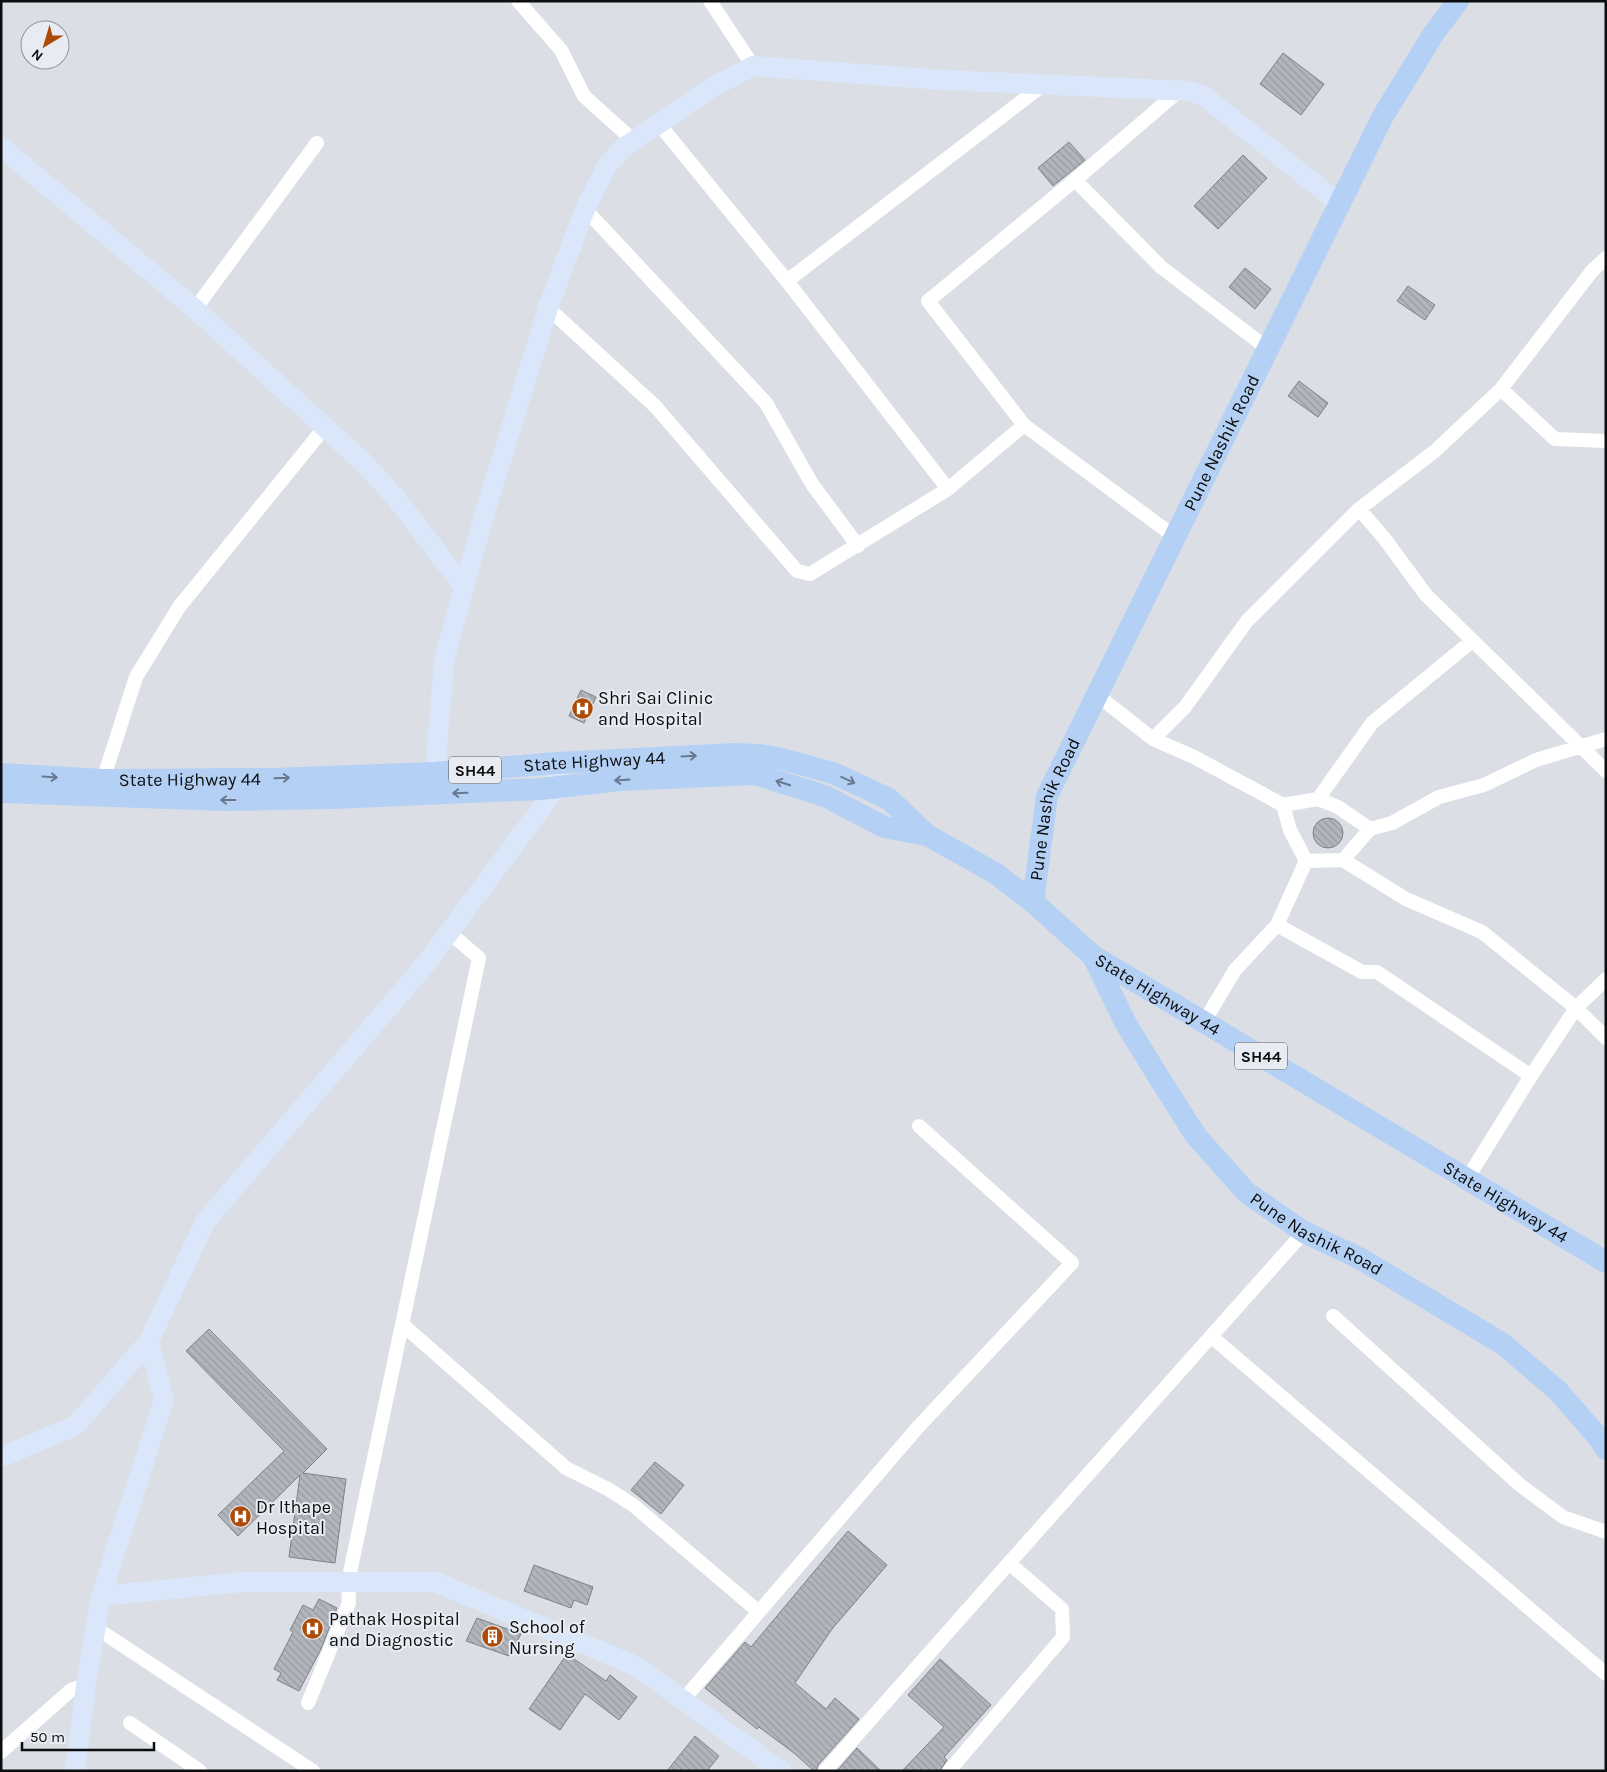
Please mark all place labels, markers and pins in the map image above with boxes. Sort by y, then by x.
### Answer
place label: Shri Sai Clinic and Hospital [598,687,713,730]
hospital icon: Shri Sai Clinic and Hospital [570,696,594,720]
place label: Dr Ithape Hospital [256,1496,331,1539]
hospital icon: Dr Ithape Hospital [228,1505,252,1529]
place label: Pathak Hospital and Diagnostic [329,1608,460,1651]
place label: School of Nursing [509,1616,586,1659]
hospital icon: Pathak Hospital and Diagnostic [301,1617,325,1641]
building icon: School of Nursing [481,1625,505,1649]

